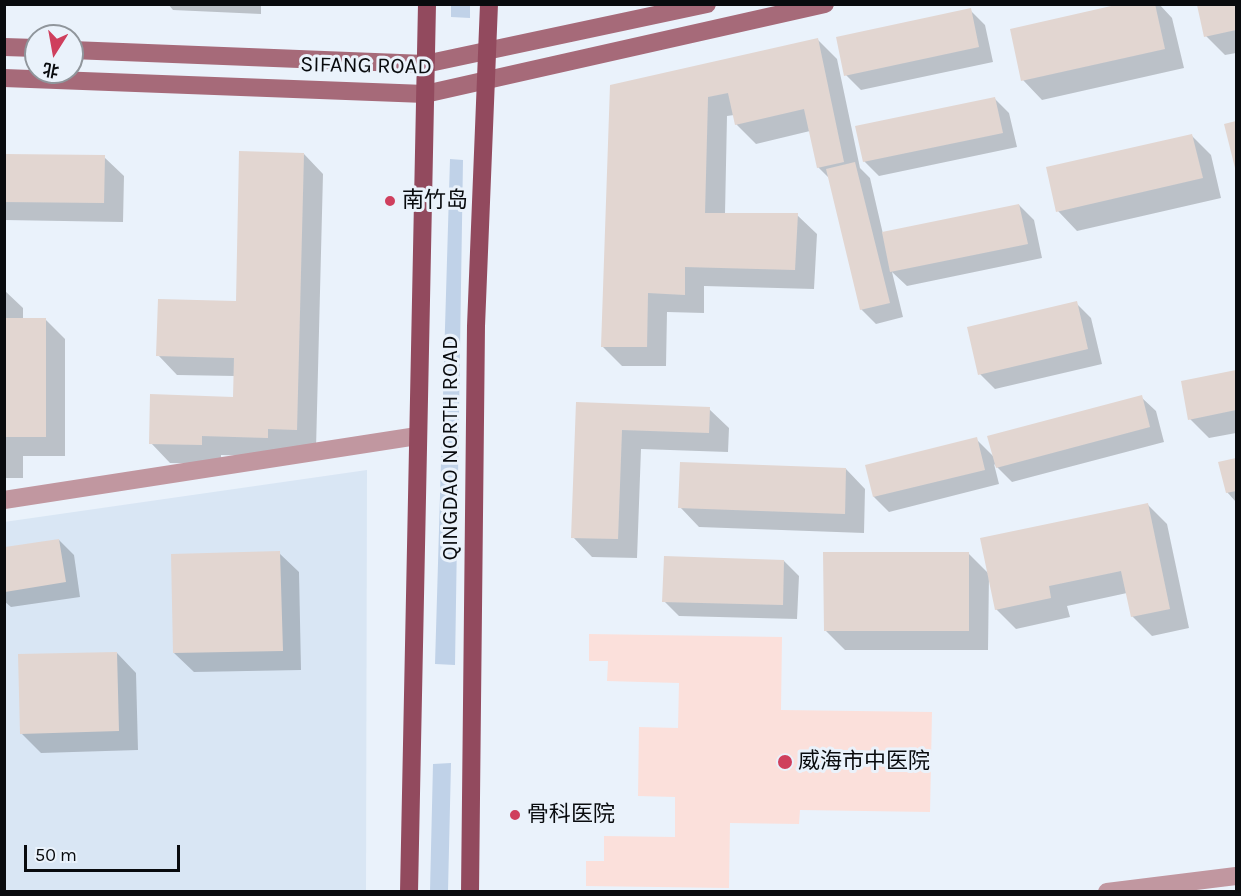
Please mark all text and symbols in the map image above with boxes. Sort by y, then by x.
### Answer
north arrow [24,24,84,84]
street label: SIFANG ROAD [300,52,432,80]
text: 北 [41,59,61,81]
place label: 南竹岛 [402,188,468,214]
marker: 南竹岛 [383,194,397,208]
street label: QINGDAO NORTH ROAD [438,336,464,560]
place label: 威海市中医院 [798,749,930,775]
marker: 威海市中医院 [776,753,794,771]
place label: 骨科医院 [527,802,615,828]
marker: 骨科医院 [508,808,522,822]
scale bar [27,833,183,871]
text: 50 m [35,844,77,866]

